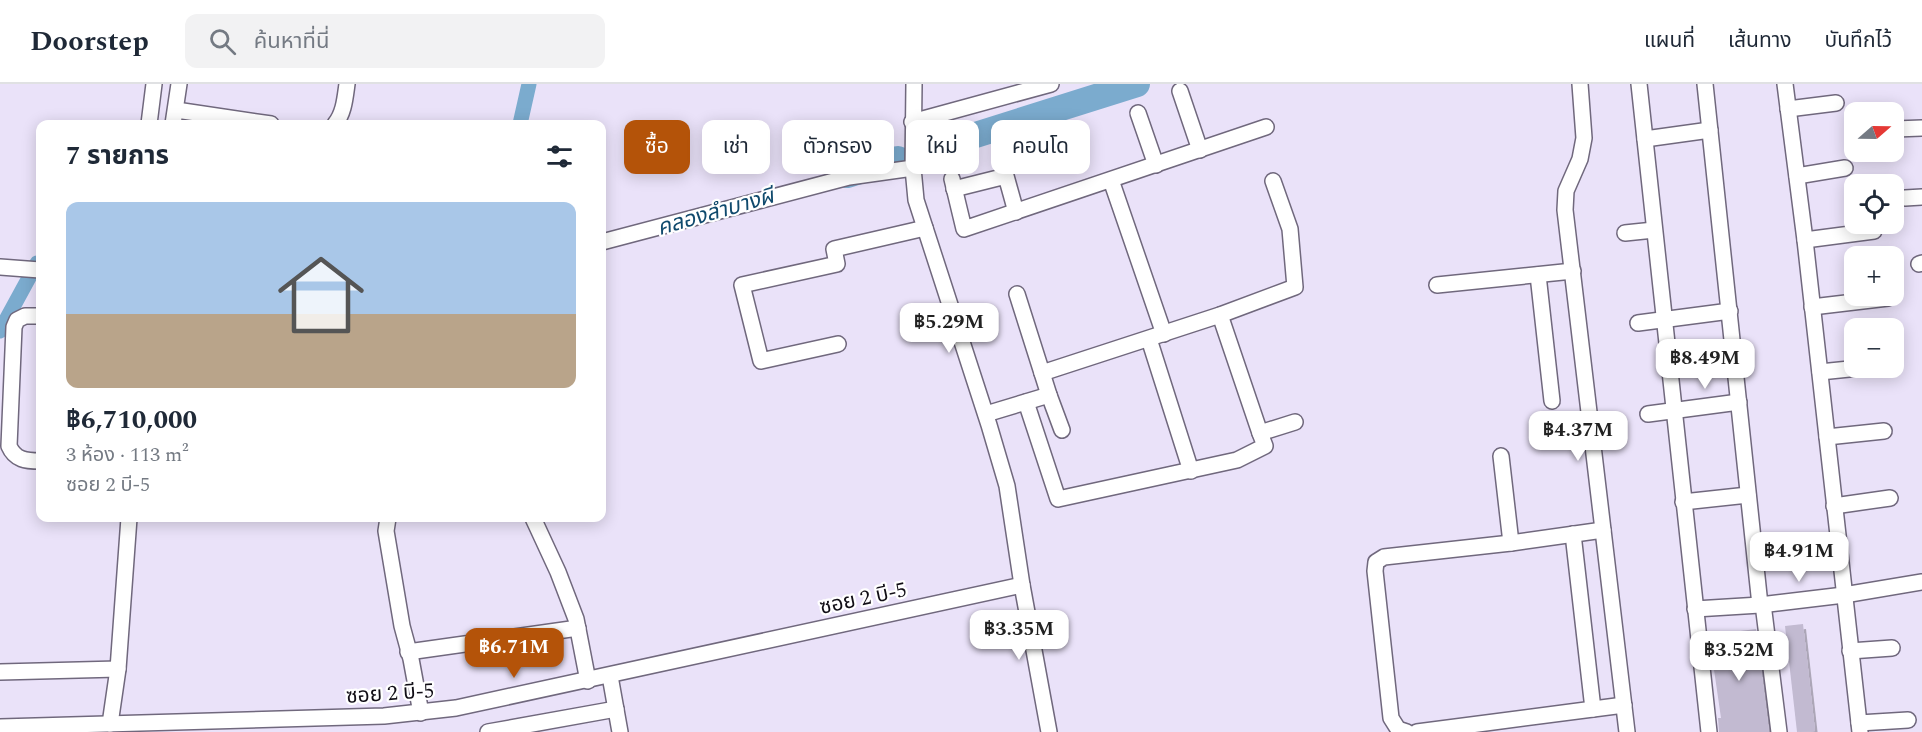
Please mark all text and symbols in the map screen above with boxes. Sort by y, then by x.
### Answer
search box [185,14,605,68]
text: Doorstep [30,20,149,63]
icon: search [206,25,239,58]
text: ค้นหาที่นี่ [254,25,329,58]
text: แผนที่ [1644,25,1695,57]
text: เส้นทาง [1728,25,1792,57]
text: บันทึกไว้ [1825,25,1892,57]
north arrow [1844,102,1904,162]
map controls [1844,102,1904,378]
chip: ซื้อ [624,120,690,174]
chip: เช่า [702,120,770,174]
chip: ตัวกรอง [782,120,894,174]
chip: ใหม่ [906,120,979,174]
chip: คอนโด [991,120,1090,174]
text: 7 รายการ [66,136,169,176]
icon: filters [543,140,576,173]
button: locate [1844,174,1904,234]
water label: คลองลำบางผี [653,179,781,245]
icon: home [267,241,375,349]
button: + [1844,246,1904,306]
pin: ฿5.29M [900,303,998,354]
text: ฿5.29M [914,307,984,337]
button: − [1844,318,1904,378]
pin: ฿8.49M [1656,339,1754,390]
text: ฿8.49M [1670,343,1740,373]
text: ฿6,710,000 [66,400,197,440]
pin: ฿4.37M [1529,411,1627,462]
text: ฿4.37M [1543,415,1613,445]
text: 3 ห้อง · 113 m² [66,440,188,470]
text: ซอย 2 บี-5 [66,470,150,500]
pin: ฿4.91M [1750,532,1848,583]
text: ฿4.91M [1764,536,1834,566]
street label: ซอย 2 บี-5 [817,574,910,624]
pin: ฿3.35M [970,610,1068,661]
text: ฿3.35M [984,614,1054,644]
pin: ฿6.71M [465,628,563,679]
pin: ฿3.52M [1690,631,1788,682]
text: ฿6.71M [479,632,549,662]
text: ฿3.52M [1704,635,1774,665]
street label: ซอย 2 บี-5 [345,675,435,713]

